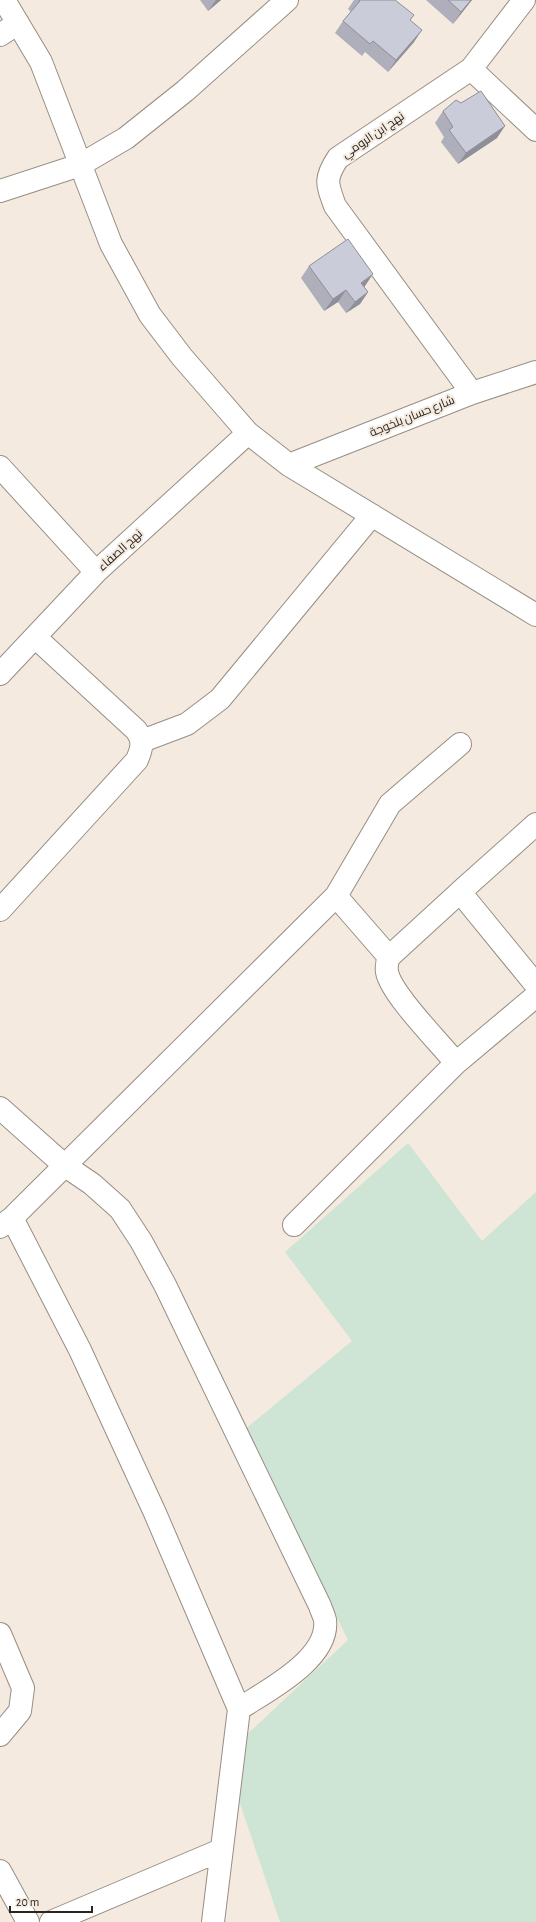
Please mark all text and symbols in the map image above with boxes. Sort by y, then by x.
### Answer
street label: نهج ابن الرومي [340,110,409,164]
street label: شارع حسان بلخوجة [368,393,457,440]
street label: نهج الصفاء [95,527,146,574]
scale bar [10,1888,92,1914]
text: 20 m [16,1896,39,1908]

